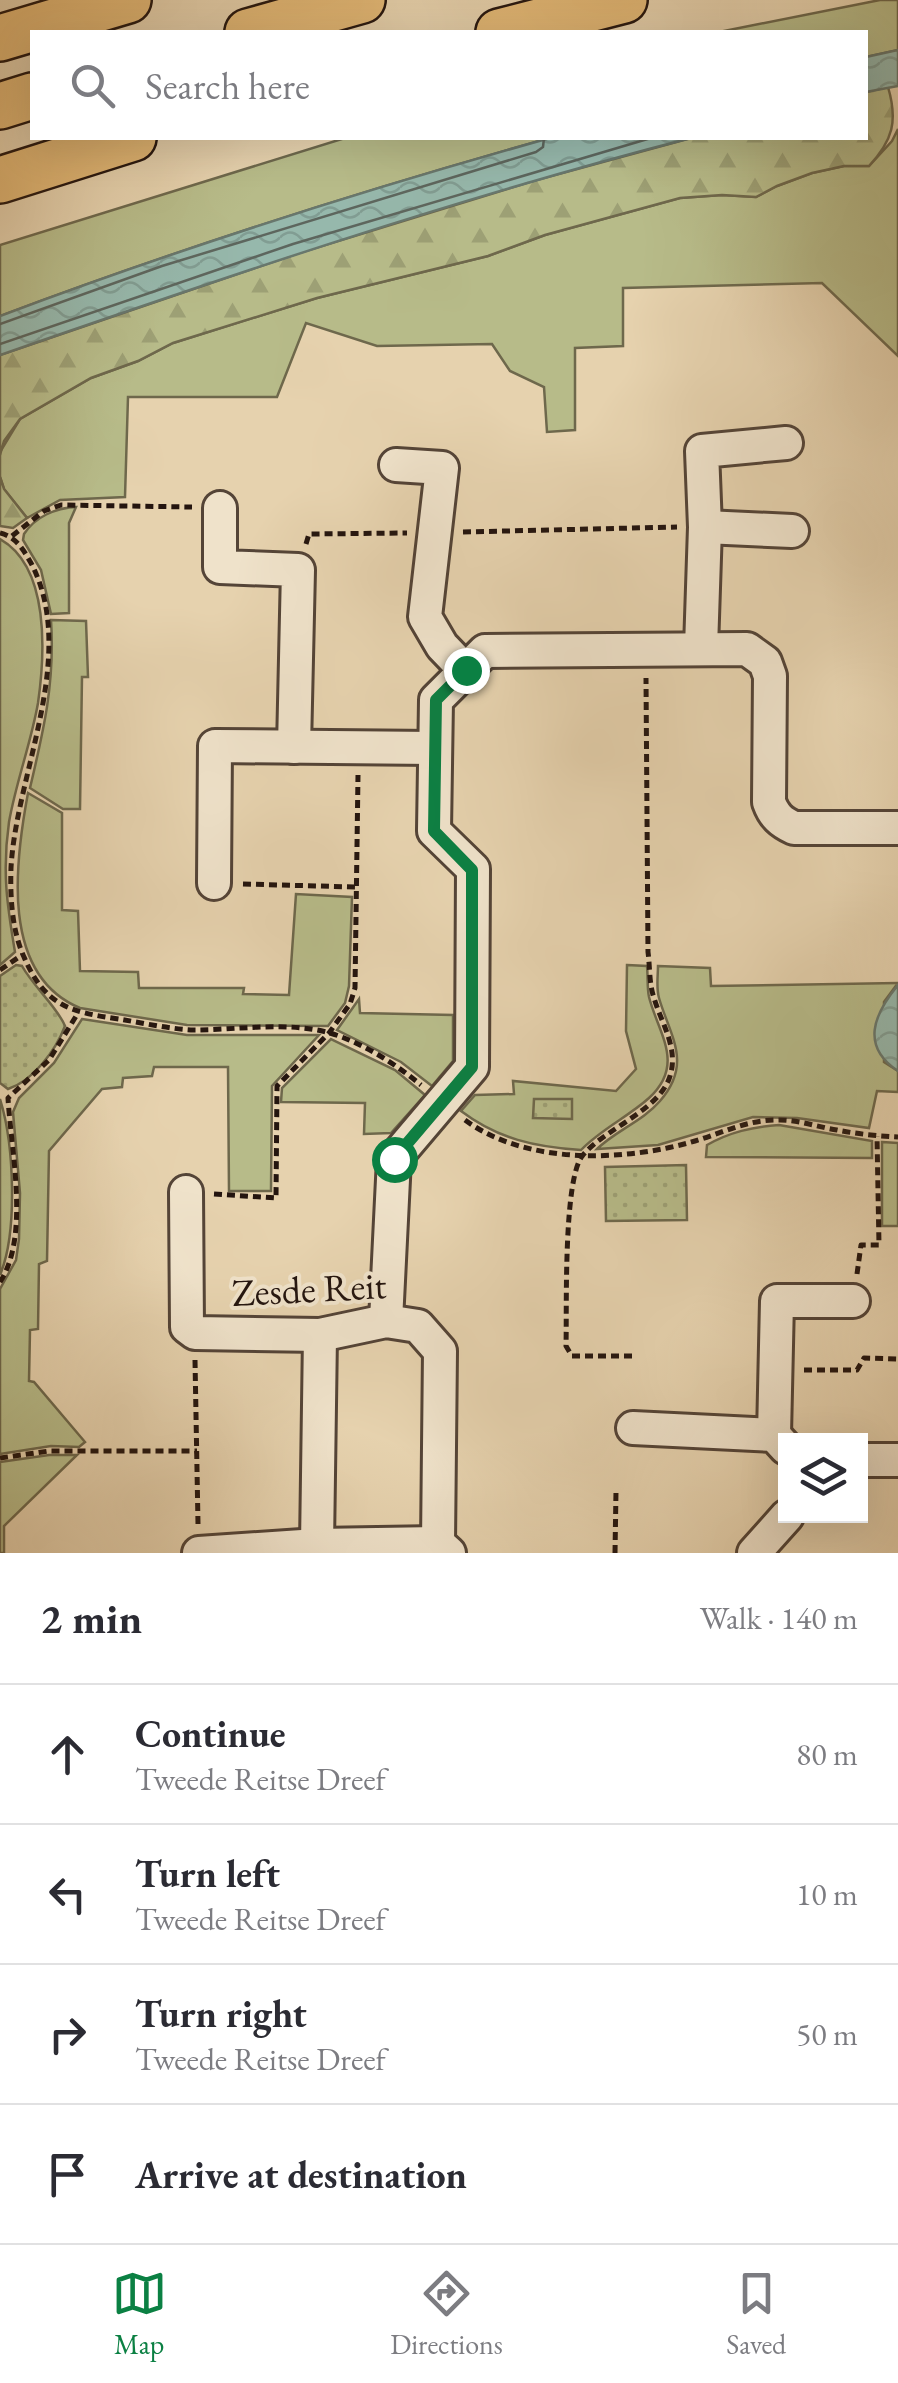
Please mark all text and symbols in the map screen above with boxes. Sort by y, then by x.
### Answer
search box [30,30,868,140]
icon: search [65,58,120,113]
text: Search here [145,61,310,110]
route end [444,648,490,694]
route start [372,1137,418,1183]
street label: Zesde Reit [230,1260,388,1317]
map controls [778,1433,868,1523]
button: layers [778,1433,868,1523]
text: 2 min [40,1591,142,1646]
text: Walk · 140 m [700,1597,858,1639]
text: Continue [135,1709,286,1758]
icon: ahead [40,1727,95,1782]
text: 80 m [796,1733,858,1775]
text: Tweede Reitse Dreef [135,1758,386,1800]
text: Turn left [135,1849,280,1898]
icon: left [40,1867,95,1922]
text: 10 m [796,1873,858,1915]
text: Tweede Reitse Dreef [135,1898,386,1940]
text: Turn right [135,1989,307,2038]
icon: right [40,2007,95,2062]
text: 50 m [796,2013,858,2055]
text: Tweede Reitse Dreef [135,2038,386,2080]
icon: arrive [40,2147,95,2202]
text: Arrive at destination [135,2150,467,2199]
tab: Map [112,2266,167,2362]
tab: Directions [390,2266,503,2362]
tab: Saved [726,2266,786,2362]

